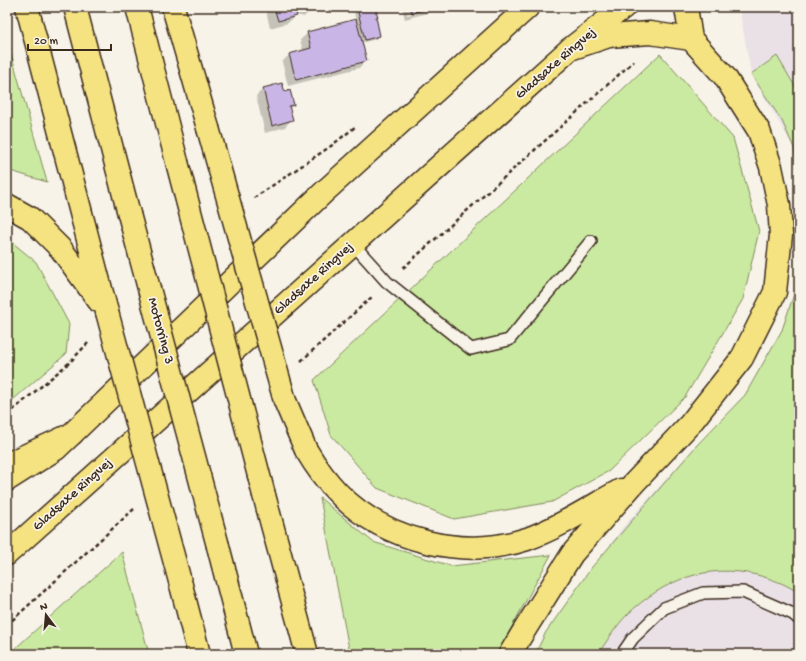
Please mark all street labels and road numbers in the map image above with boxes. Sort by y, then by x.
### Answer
street label: Gladsaxe Ringvej [512,24,600,104]
street label: Gladsaxe Ringvej [271,239,357,319]
street label: Motorring 3 [143,296,177,366]
street label: Gladsaxe Ringvej [30,455,116,535]

